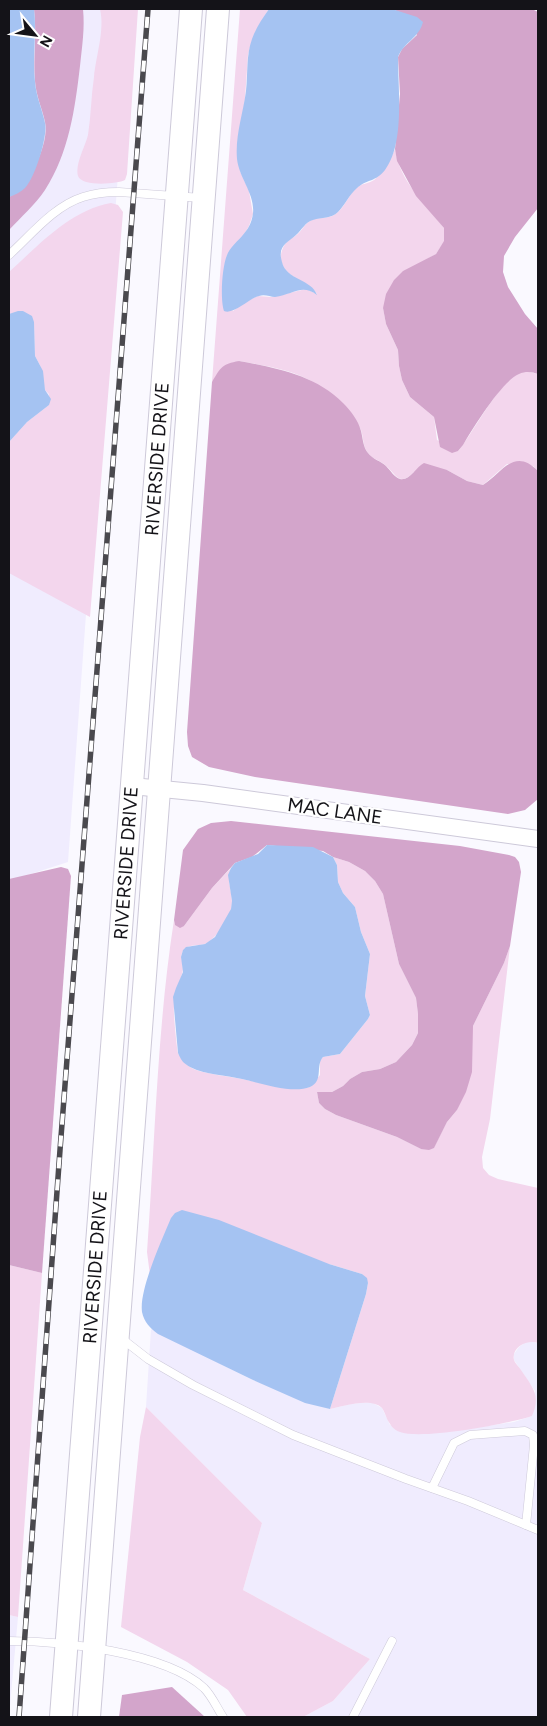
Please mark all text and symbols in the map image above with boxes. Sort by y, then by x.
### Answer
north arrow [10,10,60,60]
text: N [36,32,56,50]
street label: RIVERSIDE DRIVE [140,382,174,536]
street label: RIVERSIDE DRIVE [109,786,143,940]
street label: MAC LANE [286,793,384,829]
street label: RIVERSIDE DRIVE [78,1190,112,1344]

